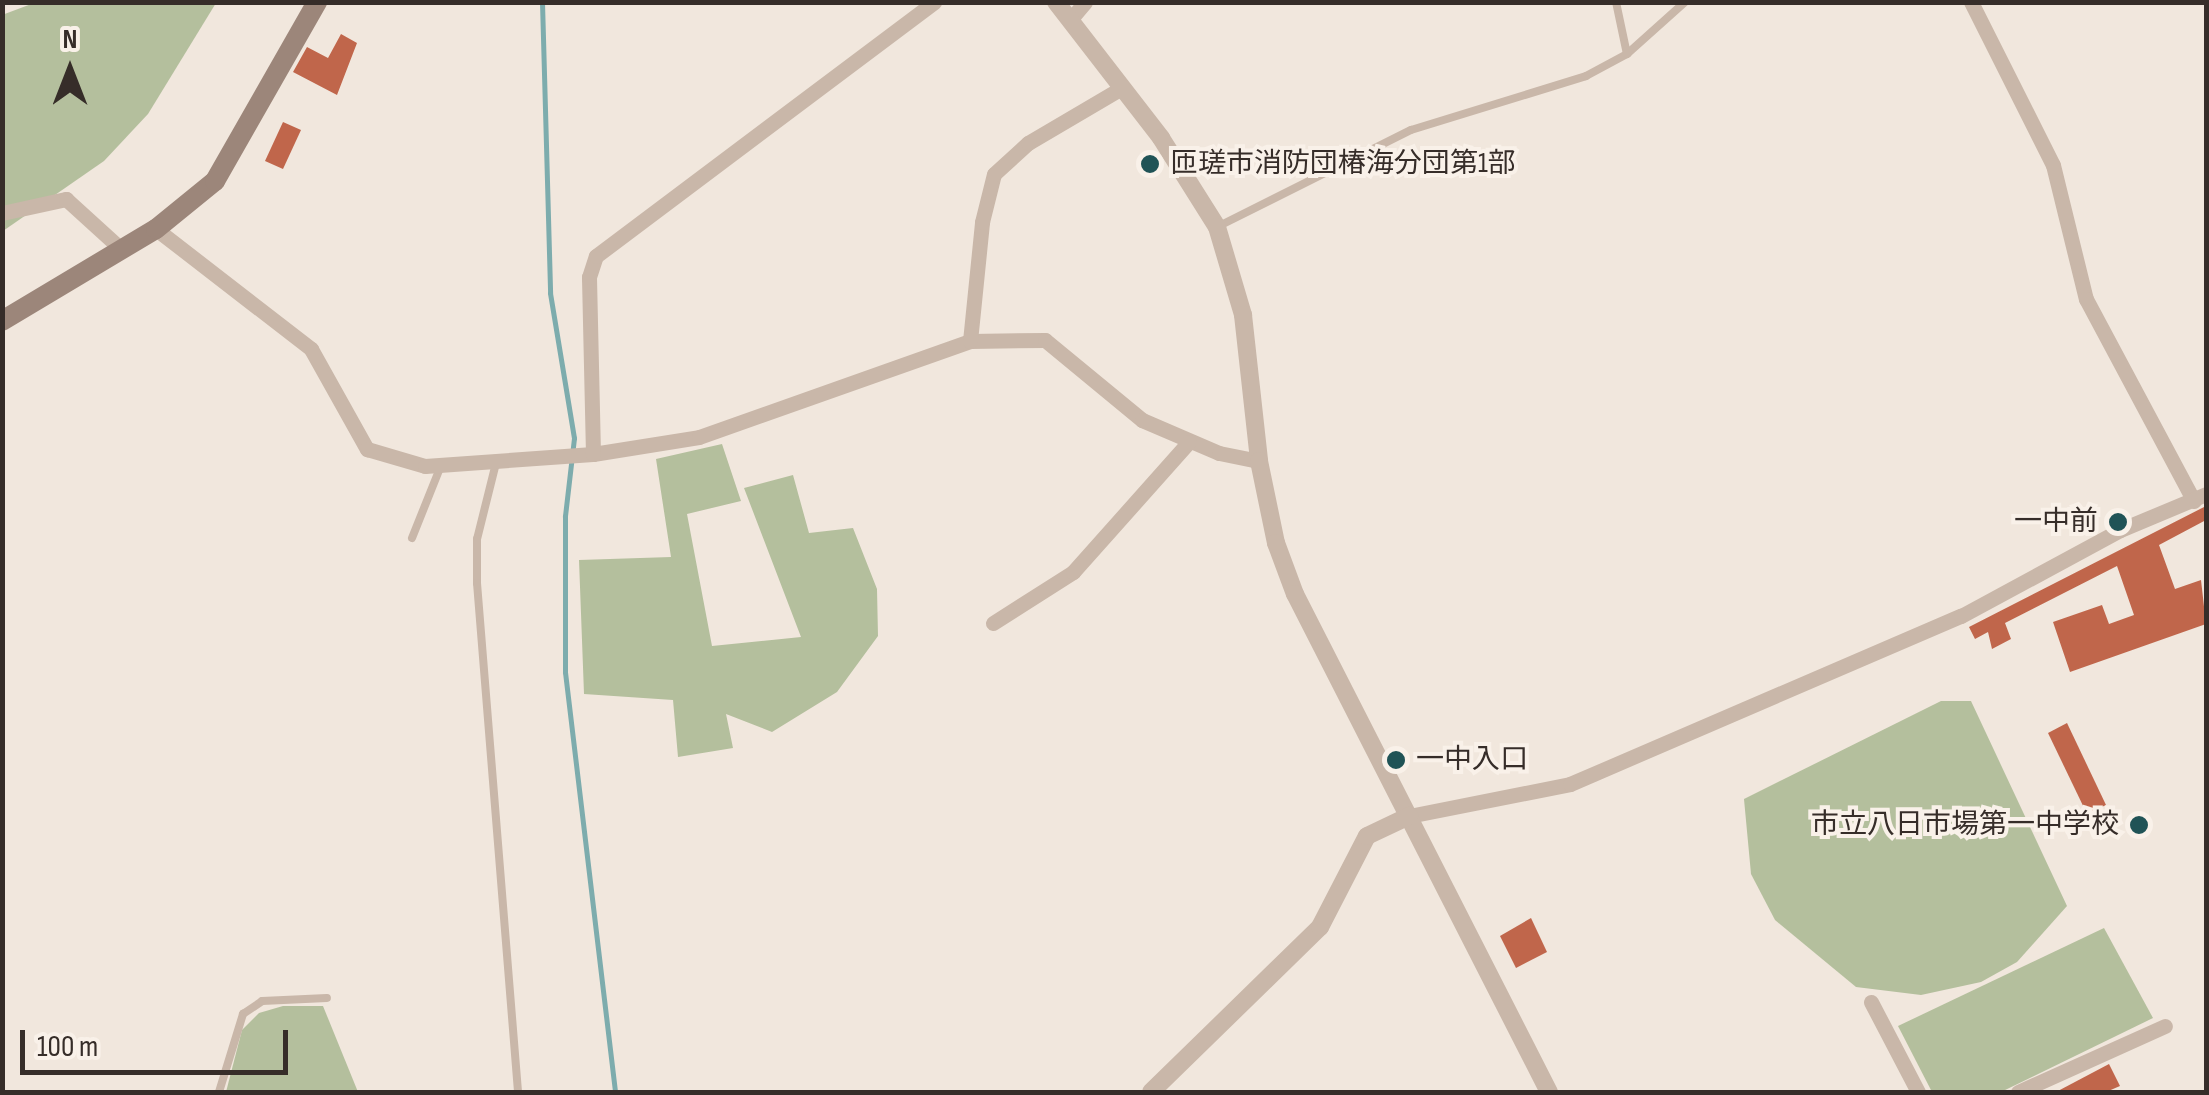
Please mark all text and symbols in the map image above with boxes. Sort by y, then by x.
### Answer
north arrow [20,20,120,120]
text: N [63,23,77,56]
place label: 匝瑳市消防団椿海分団第1部 [1170,147,1516,181]
marker: 匝瑳市消防団椿海分団第1部 [1139,153,1161,175]
place label: 一中前 [2014,505,2098,539]
marker: 一中前 [2107,511,2129,533]
place label: 一中入口 [1416,743,1528,777]
marker: 一中入口 [1385,749,1407,771]
place label: 市立八日市場第一中学校 [1811,808,2119,842]
marker: 市立八日市場第一中学校 [2128,814,2150,836]
scale bar [25,1010,292,1072]
text: 100 m [37,1029,98,1065]

